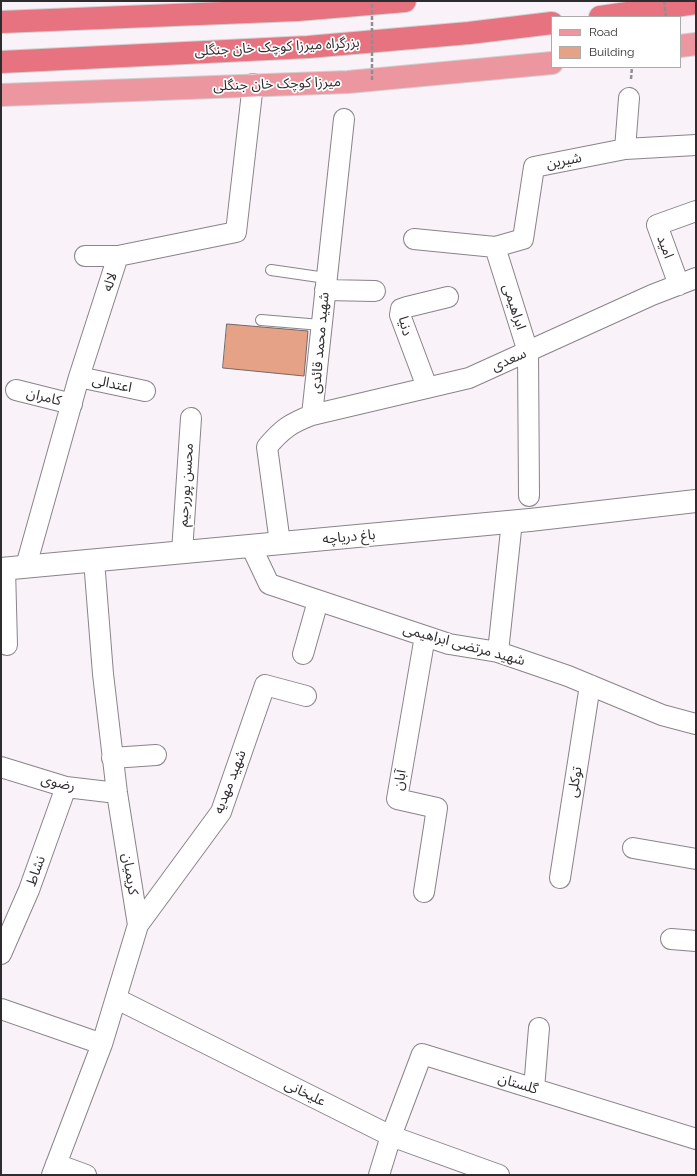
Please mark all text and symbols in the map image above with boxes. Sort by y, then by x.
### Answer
legend [551,16,681,68]
text: Road [589,25,618,39]
street label: بزرگراه میرزا کوچک خان جنگلی [194,34,360,60]
text: Building [589,45,635,59]
street label: میرزا کوچک خان جنگلی [213,73,341,95]
street label: شیرین [545,149,583,173]
street label: امید [653,233,677,261]
street label: لاله [99,271,121,293]
street label: ابراهیمی [499,282,529,332]
street label: شهید محمد قائدی [307,292,333,394]
street label: دنیا [394,314,416,338]
street label: سعدی [489,345,529,375]
street label: اعتدالی [91,372,133,396]
street label: کامران [25,385,63,409]
street label: محسن پوررحیم [175,443,197,527]
street label: باغ دریاچه [322,526,376,548]
street label: شهید مرتضی ابراهیمی [401,621,527,669]
street label: شهید مهدیه [210,748,250,816]
street label: توکلی [564,765,586,799]
street label: آبان [390,768,410,792]
street label: رضوی [39,771,77,795]
street label: کریمیان [118,852,142,896]
street label: نشاط [23,854,49,888]
street label: گلستان [496,1070,540,1098]
street label: علیخانی [282,1076,328,1110]

